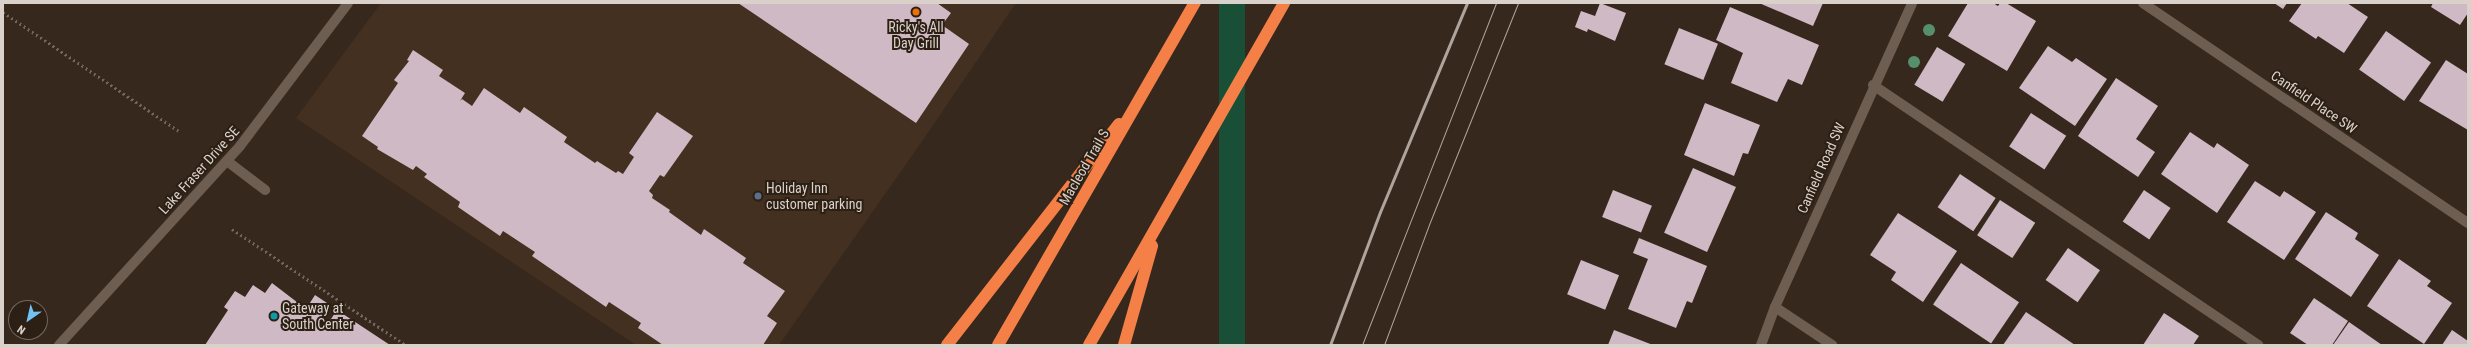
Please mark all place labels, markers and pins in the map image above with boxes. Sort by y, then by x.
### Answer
marker: Ricky's All Day Grill [911,7,921,17]
place label: Ricky's All Day Grill [888,19,944,52]
place label: Holiday Inn customer parking [766,180,862,212]
marker: Holiday Inn customer parking [753,191,763,201]
place label: Gateway at South Center [282,300,353,332]
marker: Gateway at South Center [269,311,279,321]

